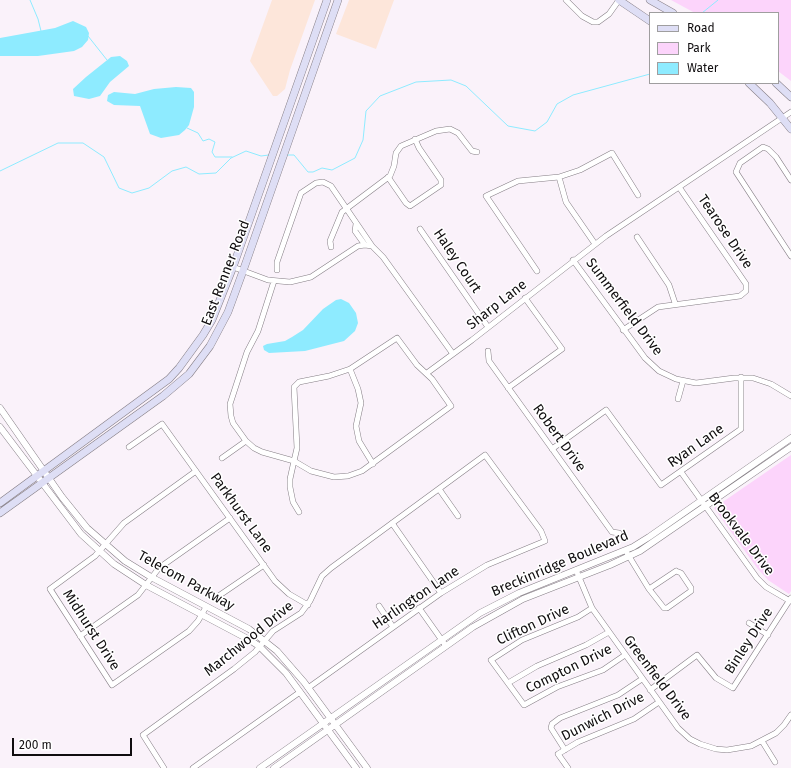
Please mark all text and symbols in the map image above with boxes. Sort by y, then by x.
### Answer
legend [649,12,779,84]
text: Road [687,21,715,35]
text: Park [687,41,711,55]
text: Water [687,61,718,75]
street label: Tearose Drive [694,192,756,272]
street label: East Renner Road [198,218,254,328]
street label: Haley Court [429,226,485,296]
street label: Summerfield Drive [582,255,666,359]
street label: Sharp Lane [464,276,530,334]
street label: Robert Drive [529,401,589,475]
street label: Ryan Lane [665,420,727,472]
street label: Parkhurst Lane [206,470,276,556]
street label: Brookvale Drive [704,489,778,579]
street label: Breckinridge Boulevard [489,527,631,601]
street label: Telecom Parkway [135,548,237,614]
street label: Harlington Lane [369,563,463,633]
street label: Midhurst Drive [59,586,123,674]
street label: Marchwood Drive [201,598,297,680]
street label: Clifton Drive [494,601,572,649]
street label: Binley Drive [721,605,777,677]
street label: Greenfield Drive [620,632,694,724]
street label: Compton Drive [523,641,615,697]
street label: Dunwich Drive [559,689,647,745]
scale bar [14,730,134,756]
text: 200 m [19,738,52,752]

